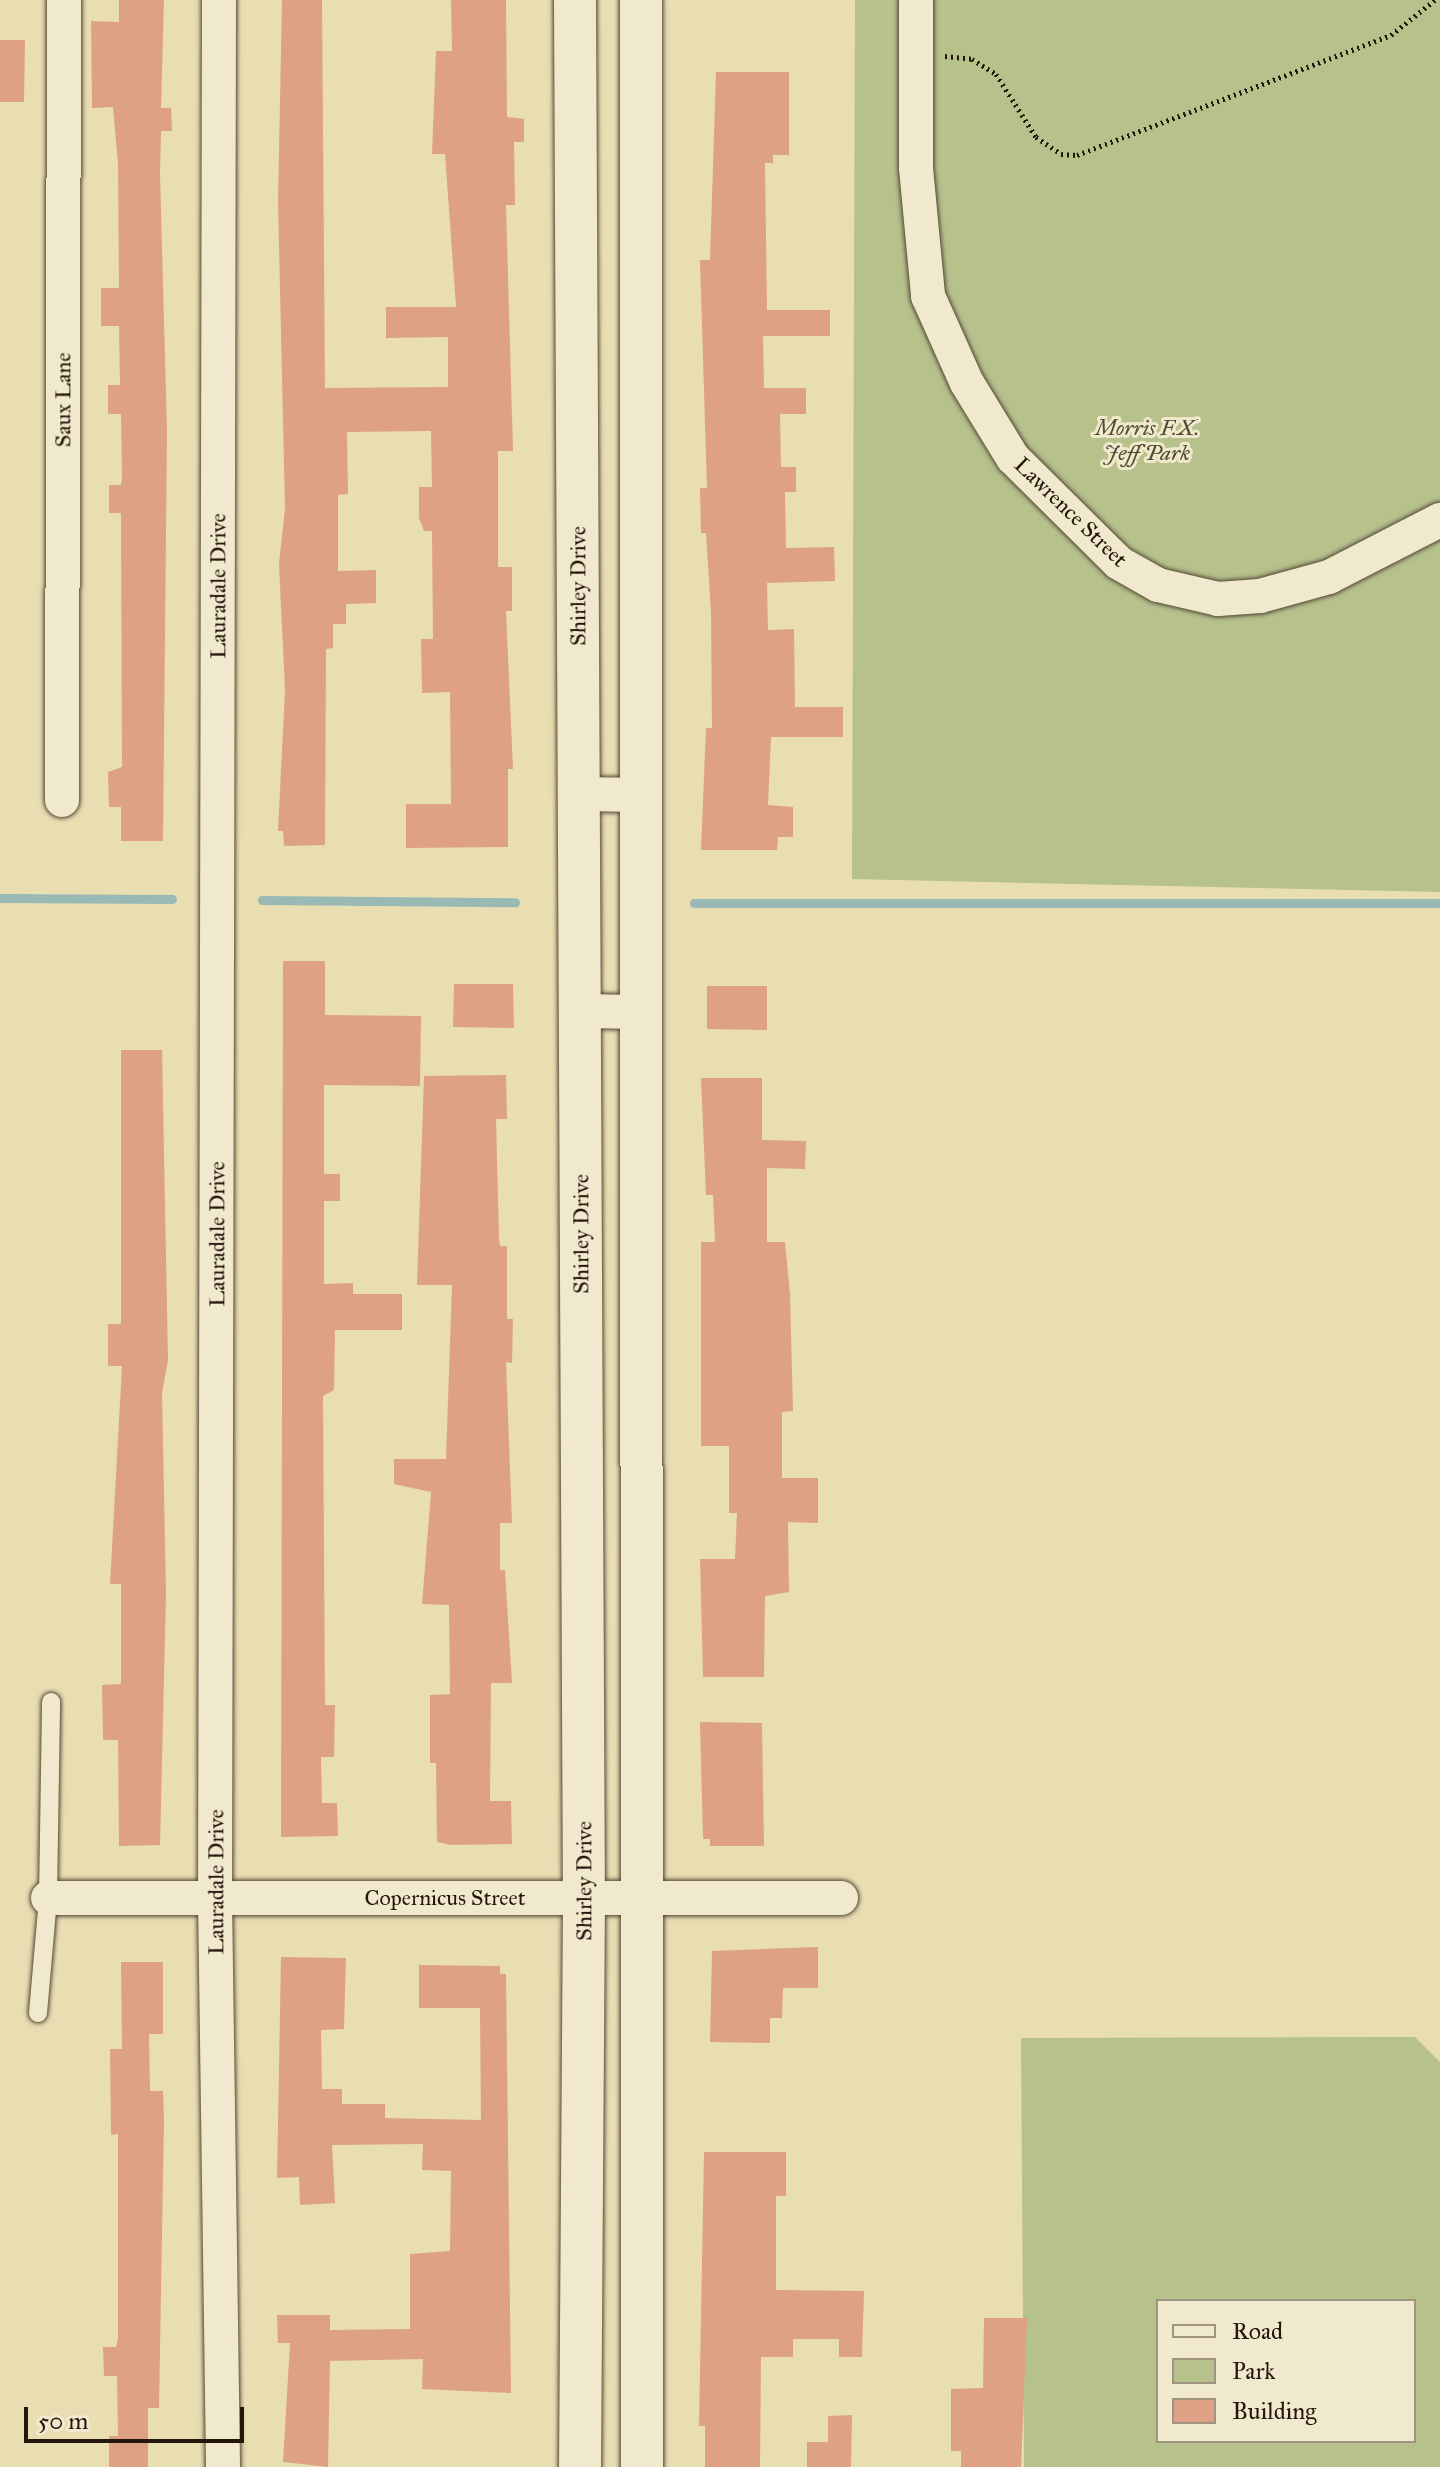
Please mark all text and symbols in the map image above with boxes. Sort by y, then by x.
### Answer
street label: Saux Lane [50,353,76,447]
park label: Morris F.X. Jeff Park [1095,414,1199,466]
street label: Lawrence Street [1009,452,1133,572]
street label: Lauradale Drive [205,513,231,659]
street label: Shirley Drive [565,526,591,646]
street label: Lauradale Drive [204,1161,230,1307]
street label: Shirley Drive [568,1174,594,1294]
street label: Lauradale Drive [203,1809,229,1955]
street label: Shirley Drive [571,1821,597,1941]
street label: Copernicus Street [365,1885,525,1911]
legend [1156,2299,1416,2443]
text: Road [1232,2316,1283,2346]
text: Park [1232,2356,1275,2386]
scale bar [28,2391,248,2441]
text: Building [1232,2396,1317,2426]
text: 50 m [38,2406,88,2436]

